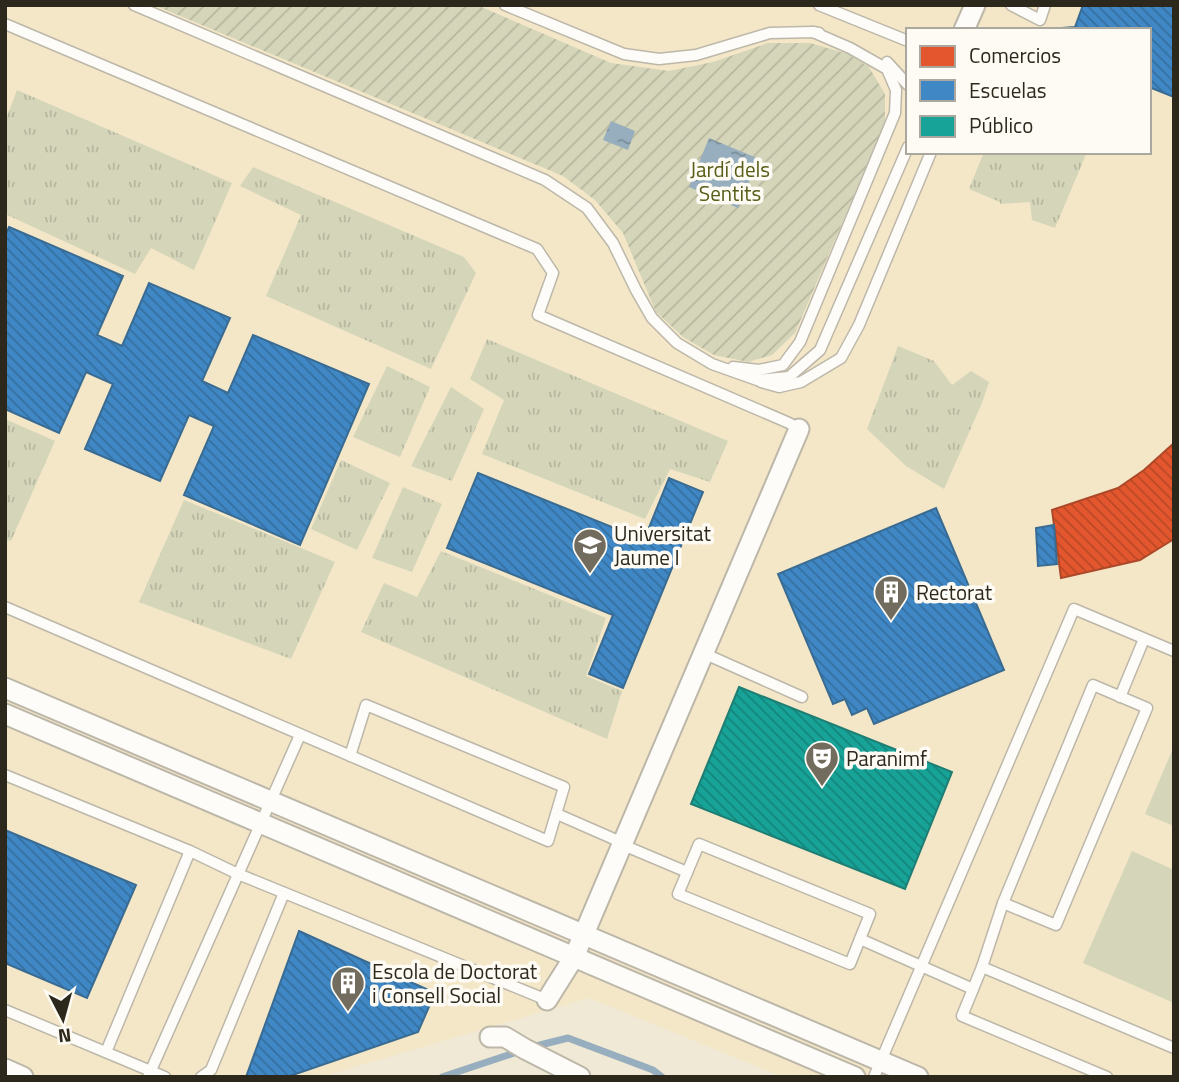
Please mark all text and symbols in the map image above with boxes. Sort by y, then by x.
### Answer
legend [906,28,1151,154]
text: Comercios [969,39,1061,71]
text: Escuelas [969,74,1046,106]
text: Público [969,109,1033,141]
park label: Jardí dels Sentits [690,153,770,209]
place label: Universitat Jaume I [614,517,711,573]
school or university icon: Universitat Jaume I [571,526,609,575]
building icon: Rectorat [872,573,910,622]
place label: Rectorat [916,576,993,608]
theatre icon: Paranimf [803,739,841,788]
place label: Paranimf [846,742,927,774]
place label: Escola de Doctorat i Consell Social [372,955,538,1011]
building icon: Escola de Doctorat i Consell Social [329,964,367,1013]
north arrow [28,984,98,1054]
text: N [57,1021,73,1052]

